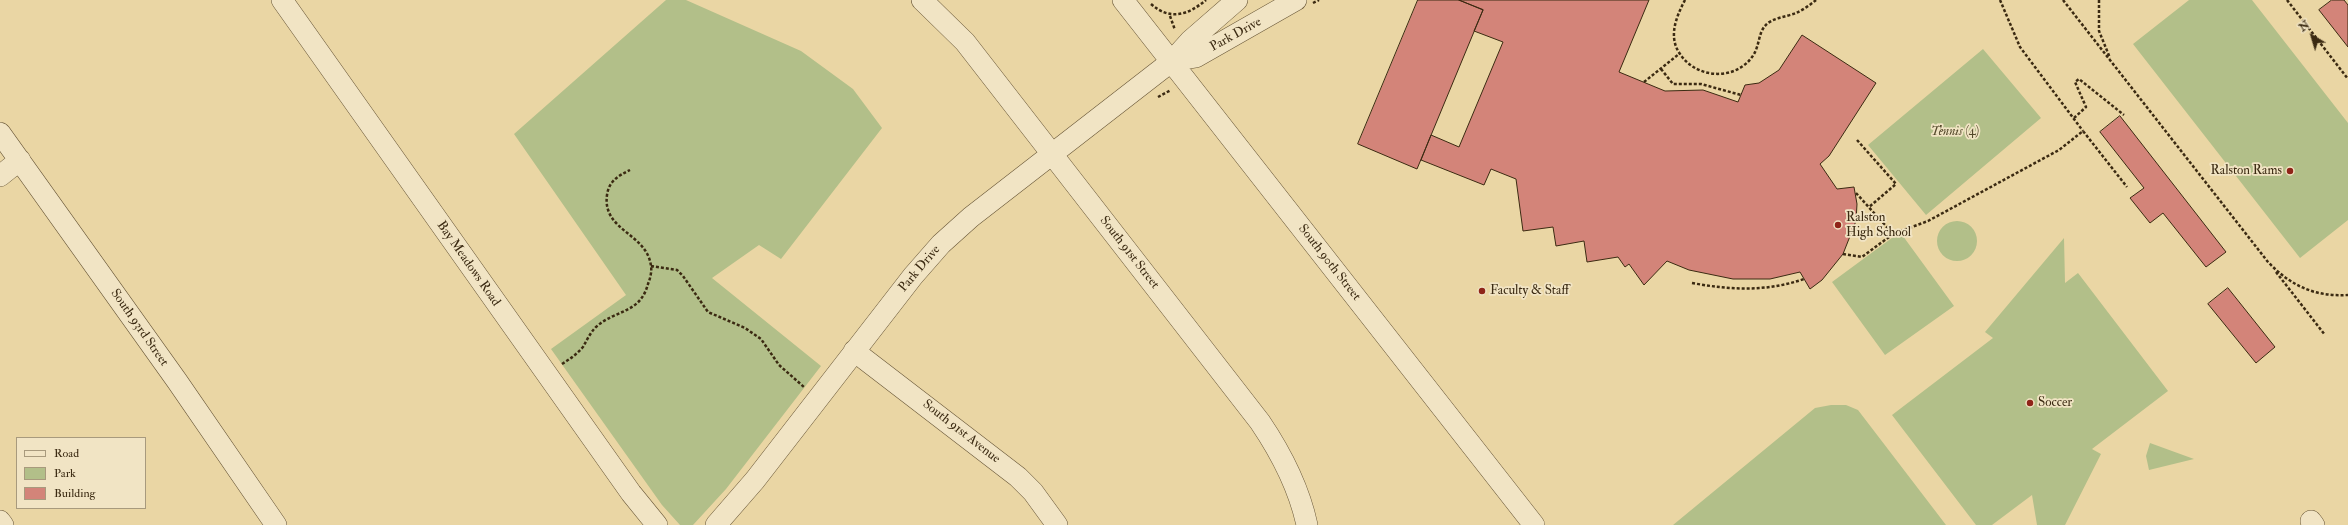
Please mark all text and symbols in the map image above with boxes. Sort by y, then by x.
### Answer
street label: Park Drive [1208,15,1264,55]
north arrow [2292,16,2332,56]
text: N [2296,18,2312,34]
park label: Tennis (4) [1931,124,1979,140]
place label: Ralston Rams [2210,163,2282,179]
marker: Ralston Rams [2285,166,2295,176]
place label: Ralston High School [1846,210,1911,241]
street label: South 91st Street [1096,214,1162,292]
street label: Bay Meadows Road [433,218,503,310]
marker: Ralston High School [1833,220,1843,230]
street label: South 90th Street [1294,222,1364,304]
street label: Park Drive [896,242,944,296]
place label: Faculty & Staff [1490,283,1569,299]
street label: South 93rd Street [107,286,171,370]
marker: Faculty & Staff [1477,286,1487,296]
place label: Soccer [2038,395,2072,411]
street label: South 91st Avenue [919,397,1003,467]
marker: Soccer [2025,398,2035,408]
legend [16,437,146,509]
text: Road [54,446,79,461]
text: Park [54,466,76,481]
text: Building [54,486,95,501]

